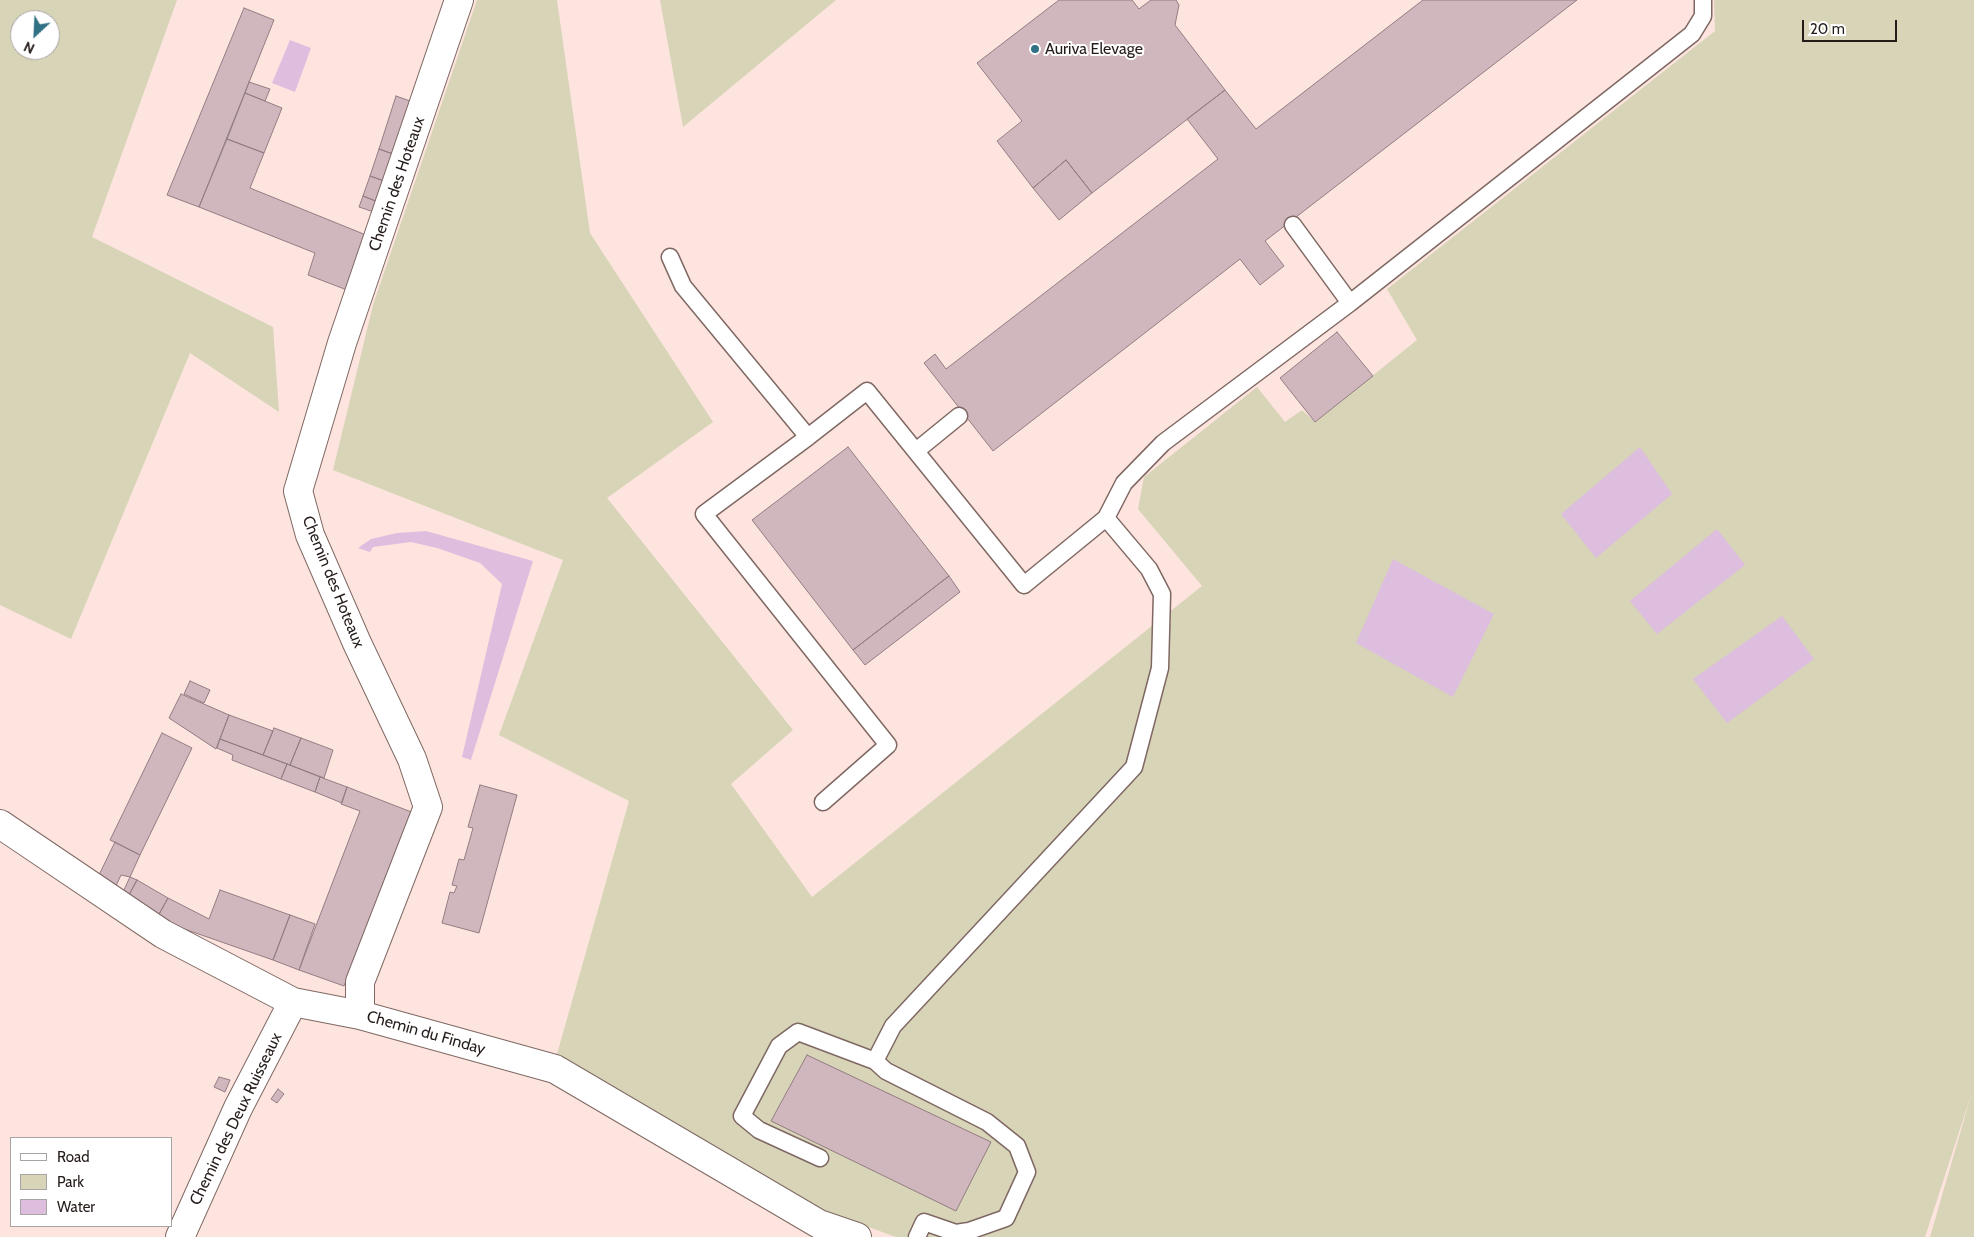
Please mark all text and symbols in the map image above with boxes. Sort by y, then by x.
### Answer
north arrow [10,10,60,60]
scale bar [1804,10,1899,42]
text: 20 m [1810,20,1845,38]
text: N [21,37,37,58]
place label: Auriva Elevage [1045,39,1143,59]
marker: Auriva Elevage [1029,43,1041,55]
street label: Chemin des Hoteaux [365,114,429,254]
street label: Chemin des Hoteaux [298,513,368,651]
street label: Chemin du Finday [364,1007,488,1059]
street label: Chemin des Deux Ruisseaux [186,1030,286,1208]
legend [10,1137,172,1227]
text: Road [57,1148,90,1166]
text: Park [57,1173,84,1191]
text: Water [57,1198,95,1216]

